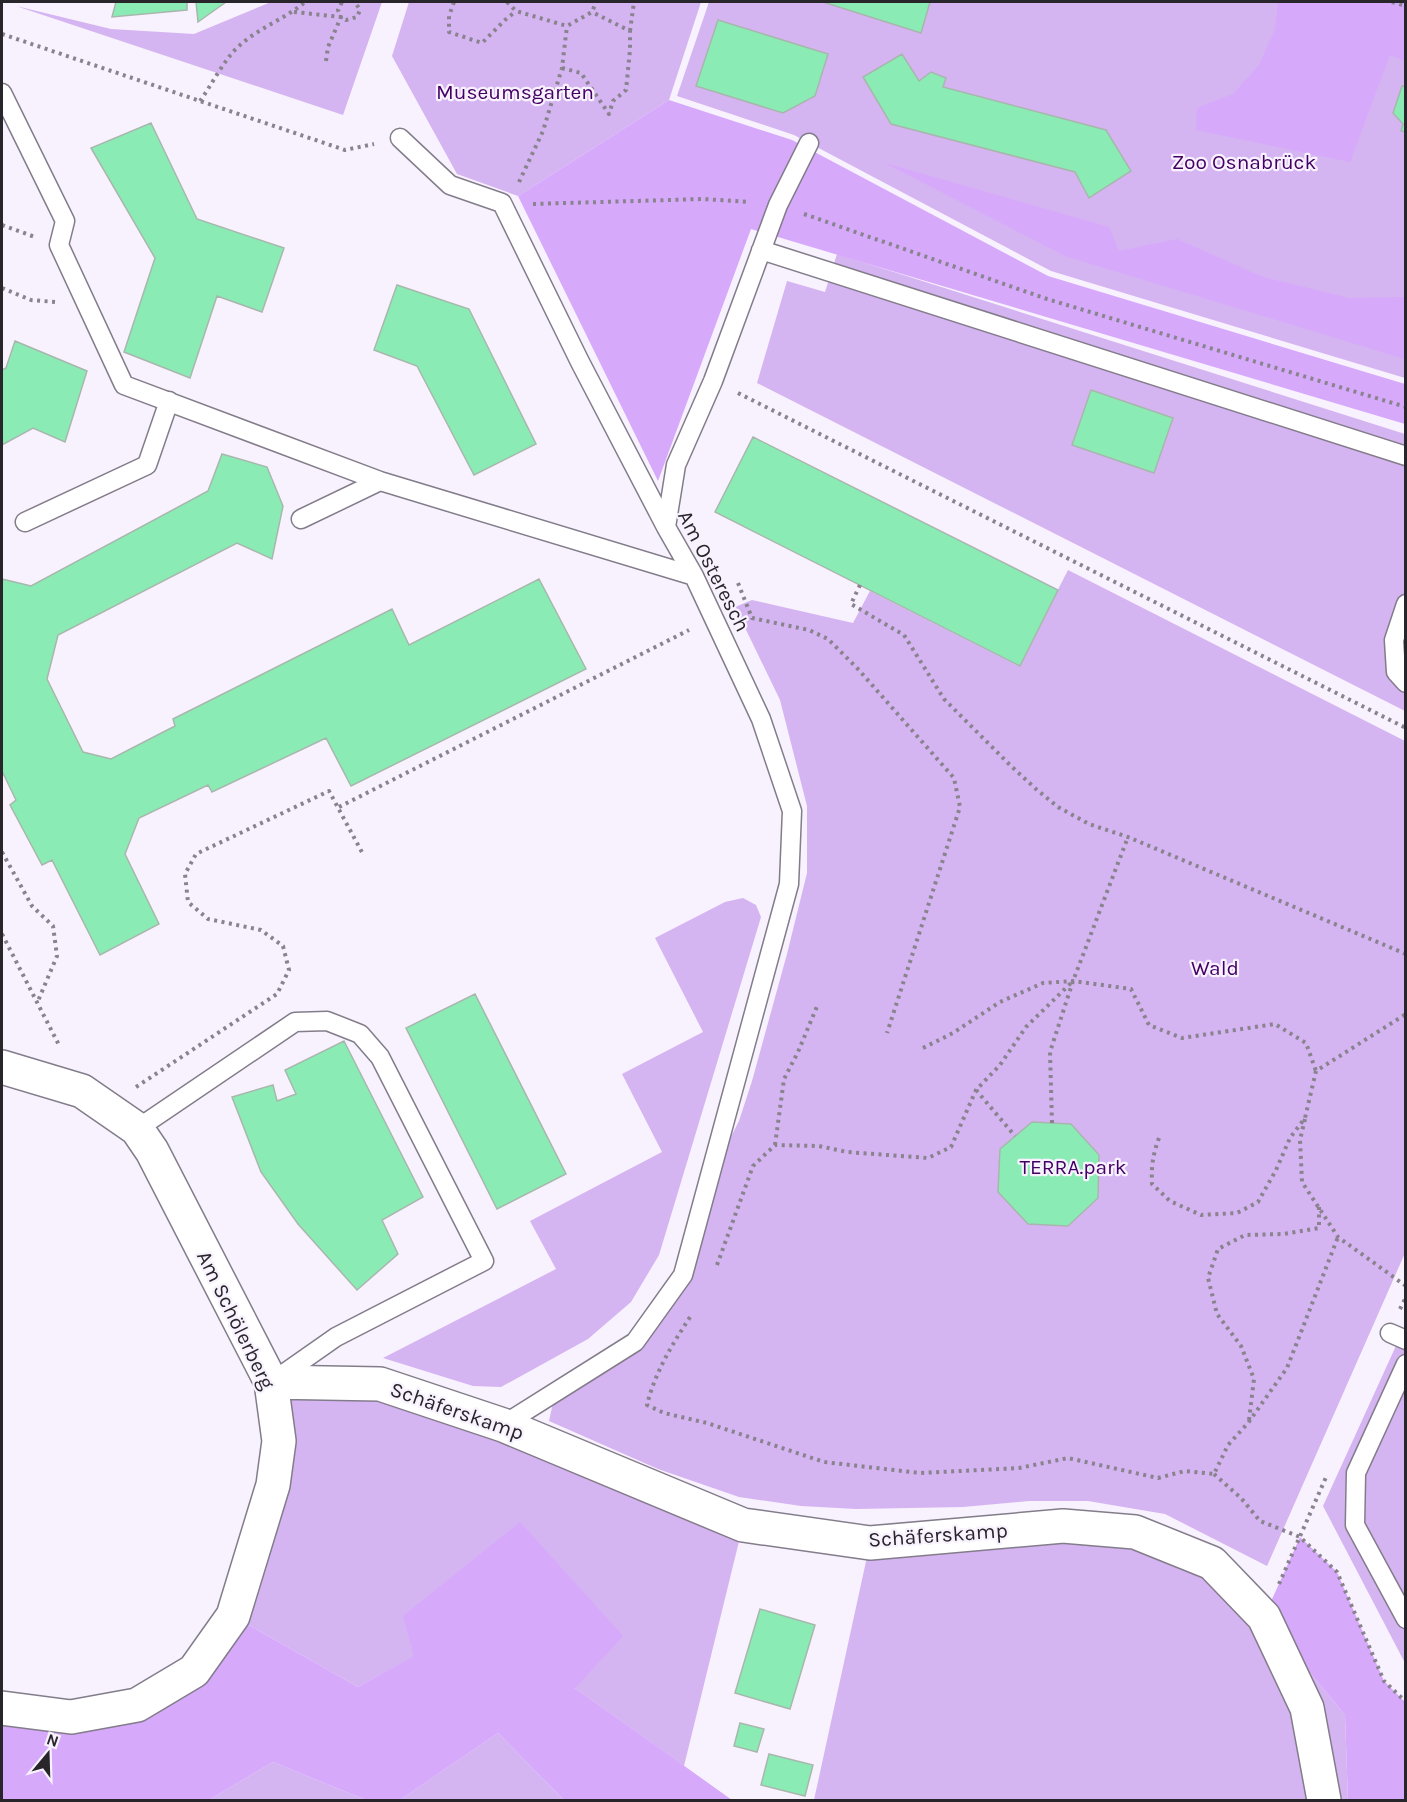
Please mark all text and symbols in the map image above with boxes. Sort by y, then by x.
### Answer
park label: Museumsgarten [436,80,594,104]
park label: Zoo Osnabrück [1172,150,1316,174]
street label: Am Osteresch [673,506,755,636]
park label: Wald [1191,956,1239,980]
park label: TERRA.park [1019,1155,1127,1179]
street label: Am Schölerberg [192,1247,280,1393]
street label: Schäferskamp [387,1377,527,1445]
street label: Schäferskamp [867,1518,1009,1552]
north arrow [18,1724,78,1784]
text: N [44,1729,61,1751]

